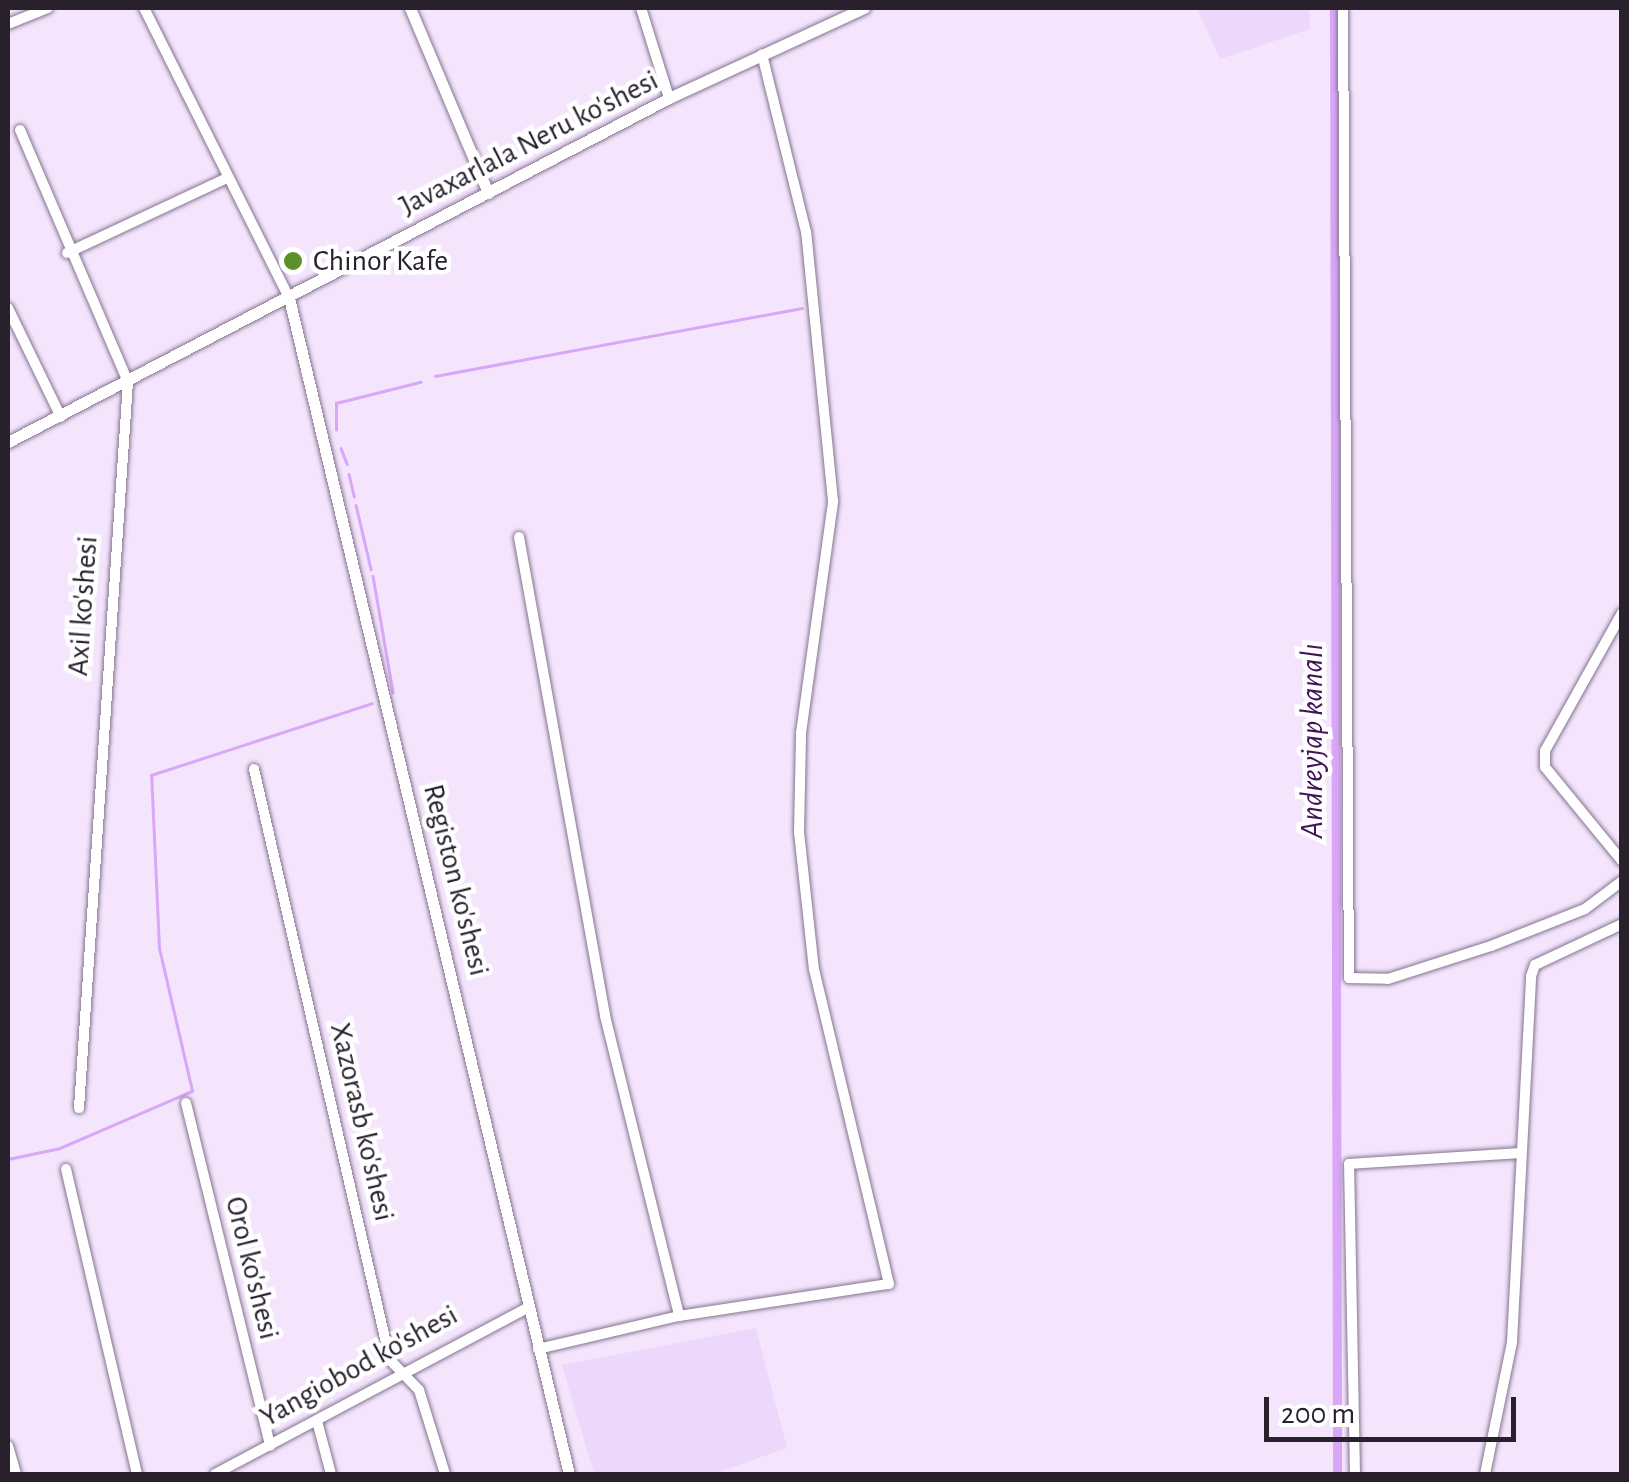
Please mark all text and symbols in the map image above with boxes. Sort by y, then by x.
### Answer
street label: Javaxarlala Neru ko'shesi [394,62,664,224]
place label: Chinor Kafe [313,243,448,279]
marker: Chinor Kafe [282,250,304,272]
street label: Axil ko'shesi [60,535,106,677]
water label: Andreyjap kanalı [1293,644,1331,838]
street label: Registon ko'shesi [415,780,497,980]
street label: Xazorasb ko'shesi [322,1019,402,1225]
street label: Orol ko'shesi [217,1193,287,1343]
street label: Yangiobod ko'shesi [254,1297,464,1435]
scale bar [1269,1377,1522,1439]
text: 200 m [1281,1399,1355,1429]

